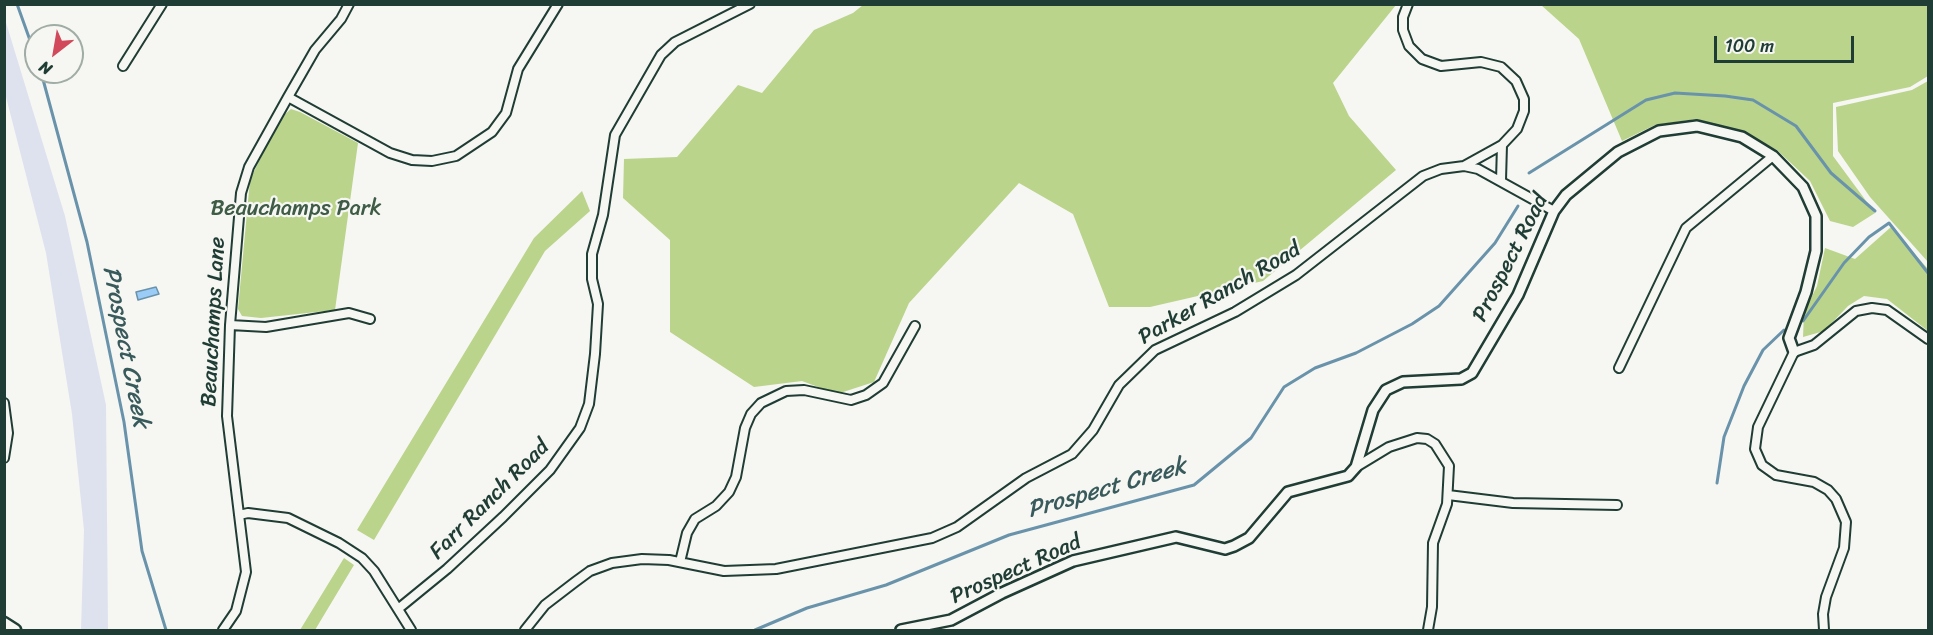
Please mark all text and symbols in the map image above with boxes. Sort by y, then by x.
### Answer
north arrow [24,24,84,84]
scale bar [1717,24,1856,62]
text: 100 m [1725,30,1774,62]
text: N [33,53,58,83]
street label: Prospect Road [1467,190,1555,326]
park label: Beauchamps Park [210,196,382,222]
street label: Beauchamps Lane [196,236,232,408]
street label: Parker Ranch Road [1134,237,1306,351]
water label: Prospect Creek [95,264,155,430]
street label: Farr Ranch Road [425,435,555,565]
water label: Prospect Creek [1024,453,1190,525]
street label: Prospect Road [947,529,1085,611]

